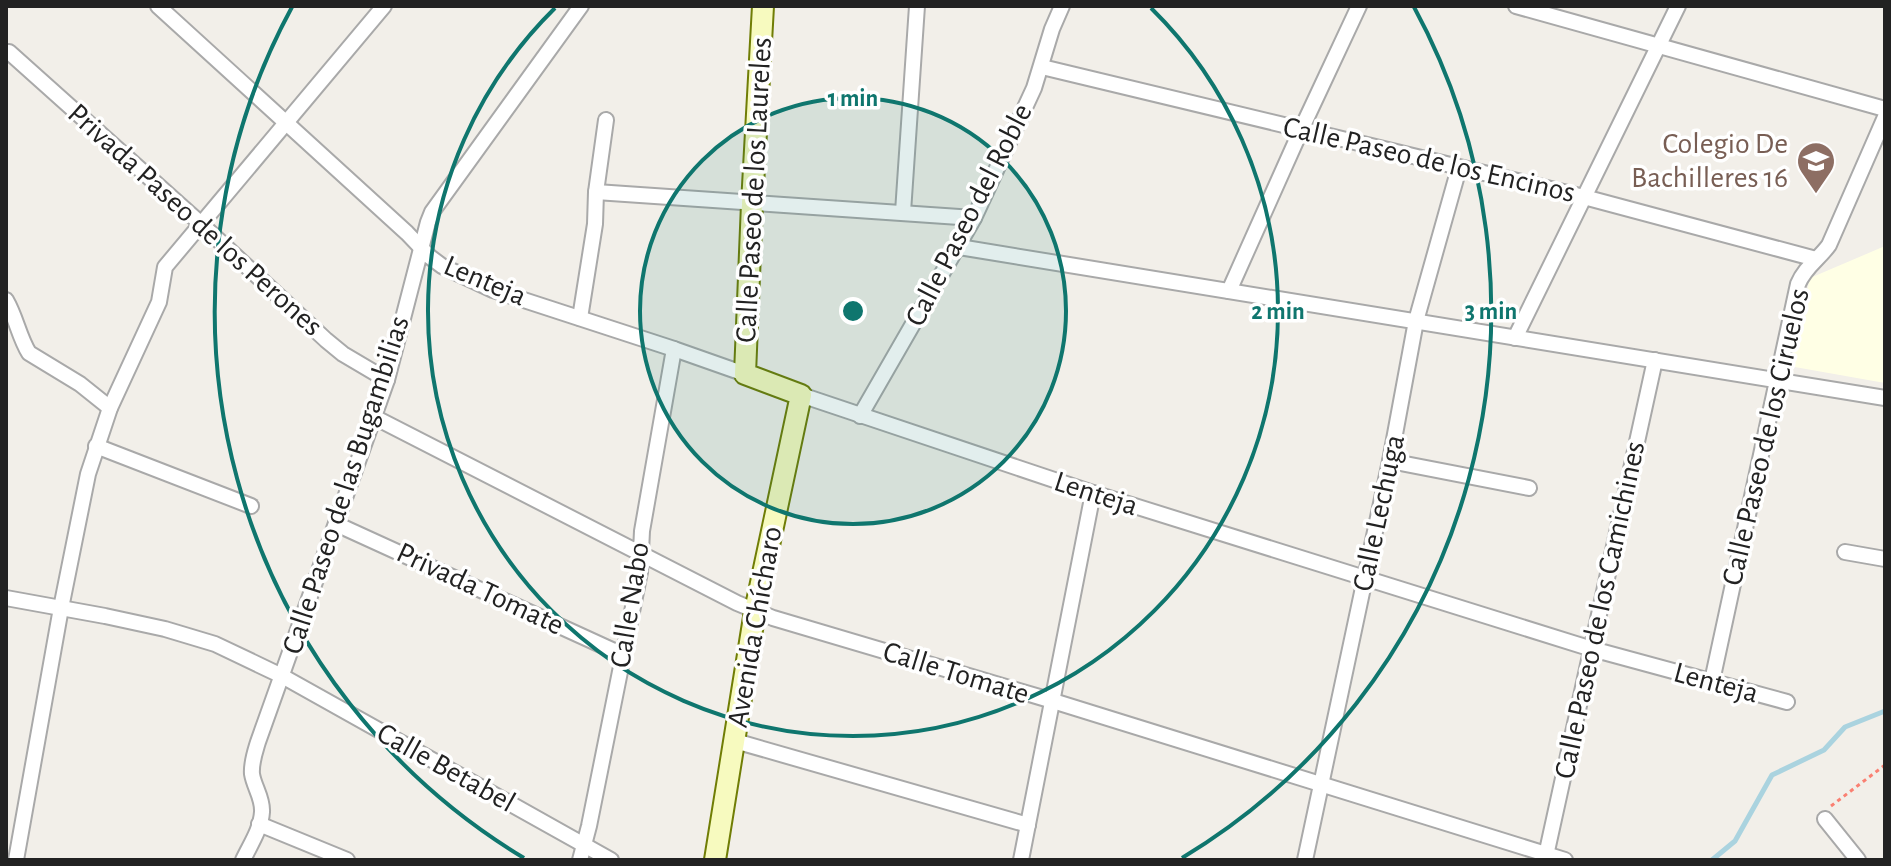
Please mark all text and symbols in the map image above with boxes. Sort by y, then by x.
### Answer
street label: Calle Paseo de los Laureles [731,36,777,344]
text: 1 min [828,87,878,111]
street label: Privada Paseo de los Perones [62,98,328,342]
street label: Calle Paseo del Roble [900,99,1038,331]
street label: Calle Paseo de los Encinos [1280,112,1578,208]
place label: Colegio De Bachilleres 16 [1631,129,1788,193]
school or university icon: Colegio De Bachilleres 16 [1795,140,1837,195]
street label: Lenteja [439,250,531,312]
street label: Calle Paseo de los Ciruelos [1717,286,1815,588]
centre of rings [839,297,867,325]
text: 2 min [1251,300,1305,324]
text: 3 min [1465,300,1517,324]
street label: Calle Paseo de las Bugambilias [277,312,415,658]
street label: Calle Lechuga [1348,432,1410,594]
street label: Calle Paseo de los Camichines [1550,439,1650,781]
street label: Lenteja [1050,466,1142,522]
street label: Avenida Chícharo [723,524,787,730]
street label: Privada Tomate [392,537,568,641]
street label: Calle Nabo [605,540,655,670]
street label: Calle Tomate [879,637,1033,709]
street label: Lenteja [1670,657,1762,709]
street label: Calle Betabel [372,718,520,818]

